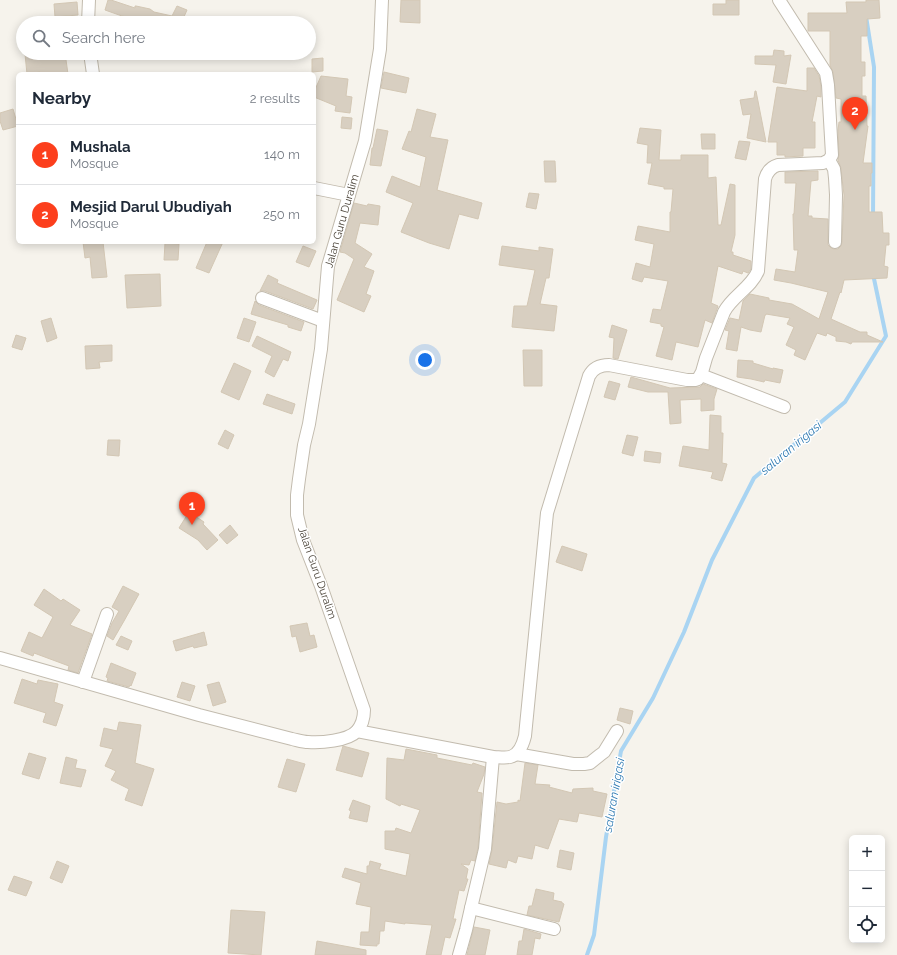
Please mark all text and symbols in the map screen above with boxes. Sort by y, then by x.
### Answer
search box [16,16,316,60]
icon: search [30,27,52,49]
text: Search here [62,29,145,47]
text: Nearby [32,88,91,108]
text: 2 results [250,91,300,106]
pin: 2 [842,97,868,130]
text: Mushala [70,138,131,156]
text: 1 [42,147,48,162]
text: 140 m [264,147,300,162]
text: Mosque [70,156,119,171]
street label: Jalan Guru Duralim [322,173,362,269]
text: Mesjid Darul Ubudiyah [70,198,232,216]
text: 2 [41,207,49,222]
text: 250 m [263,207,300,222]
text: Mosque [70,216,119,231]
your location [415,350,435,370]
water label: saluran irigasi [757,418,825,478]
pin: 1 [179,492,205,525]
street label: Jalan Guru Duralim [295,525,339,621]
water label: saluran irigasi [600,756,628,834]
map controls [849,835,885,943]
button: + [849,835,885,871]
button: − [849,871,885,907]
button: locate [849,907,885,943]

